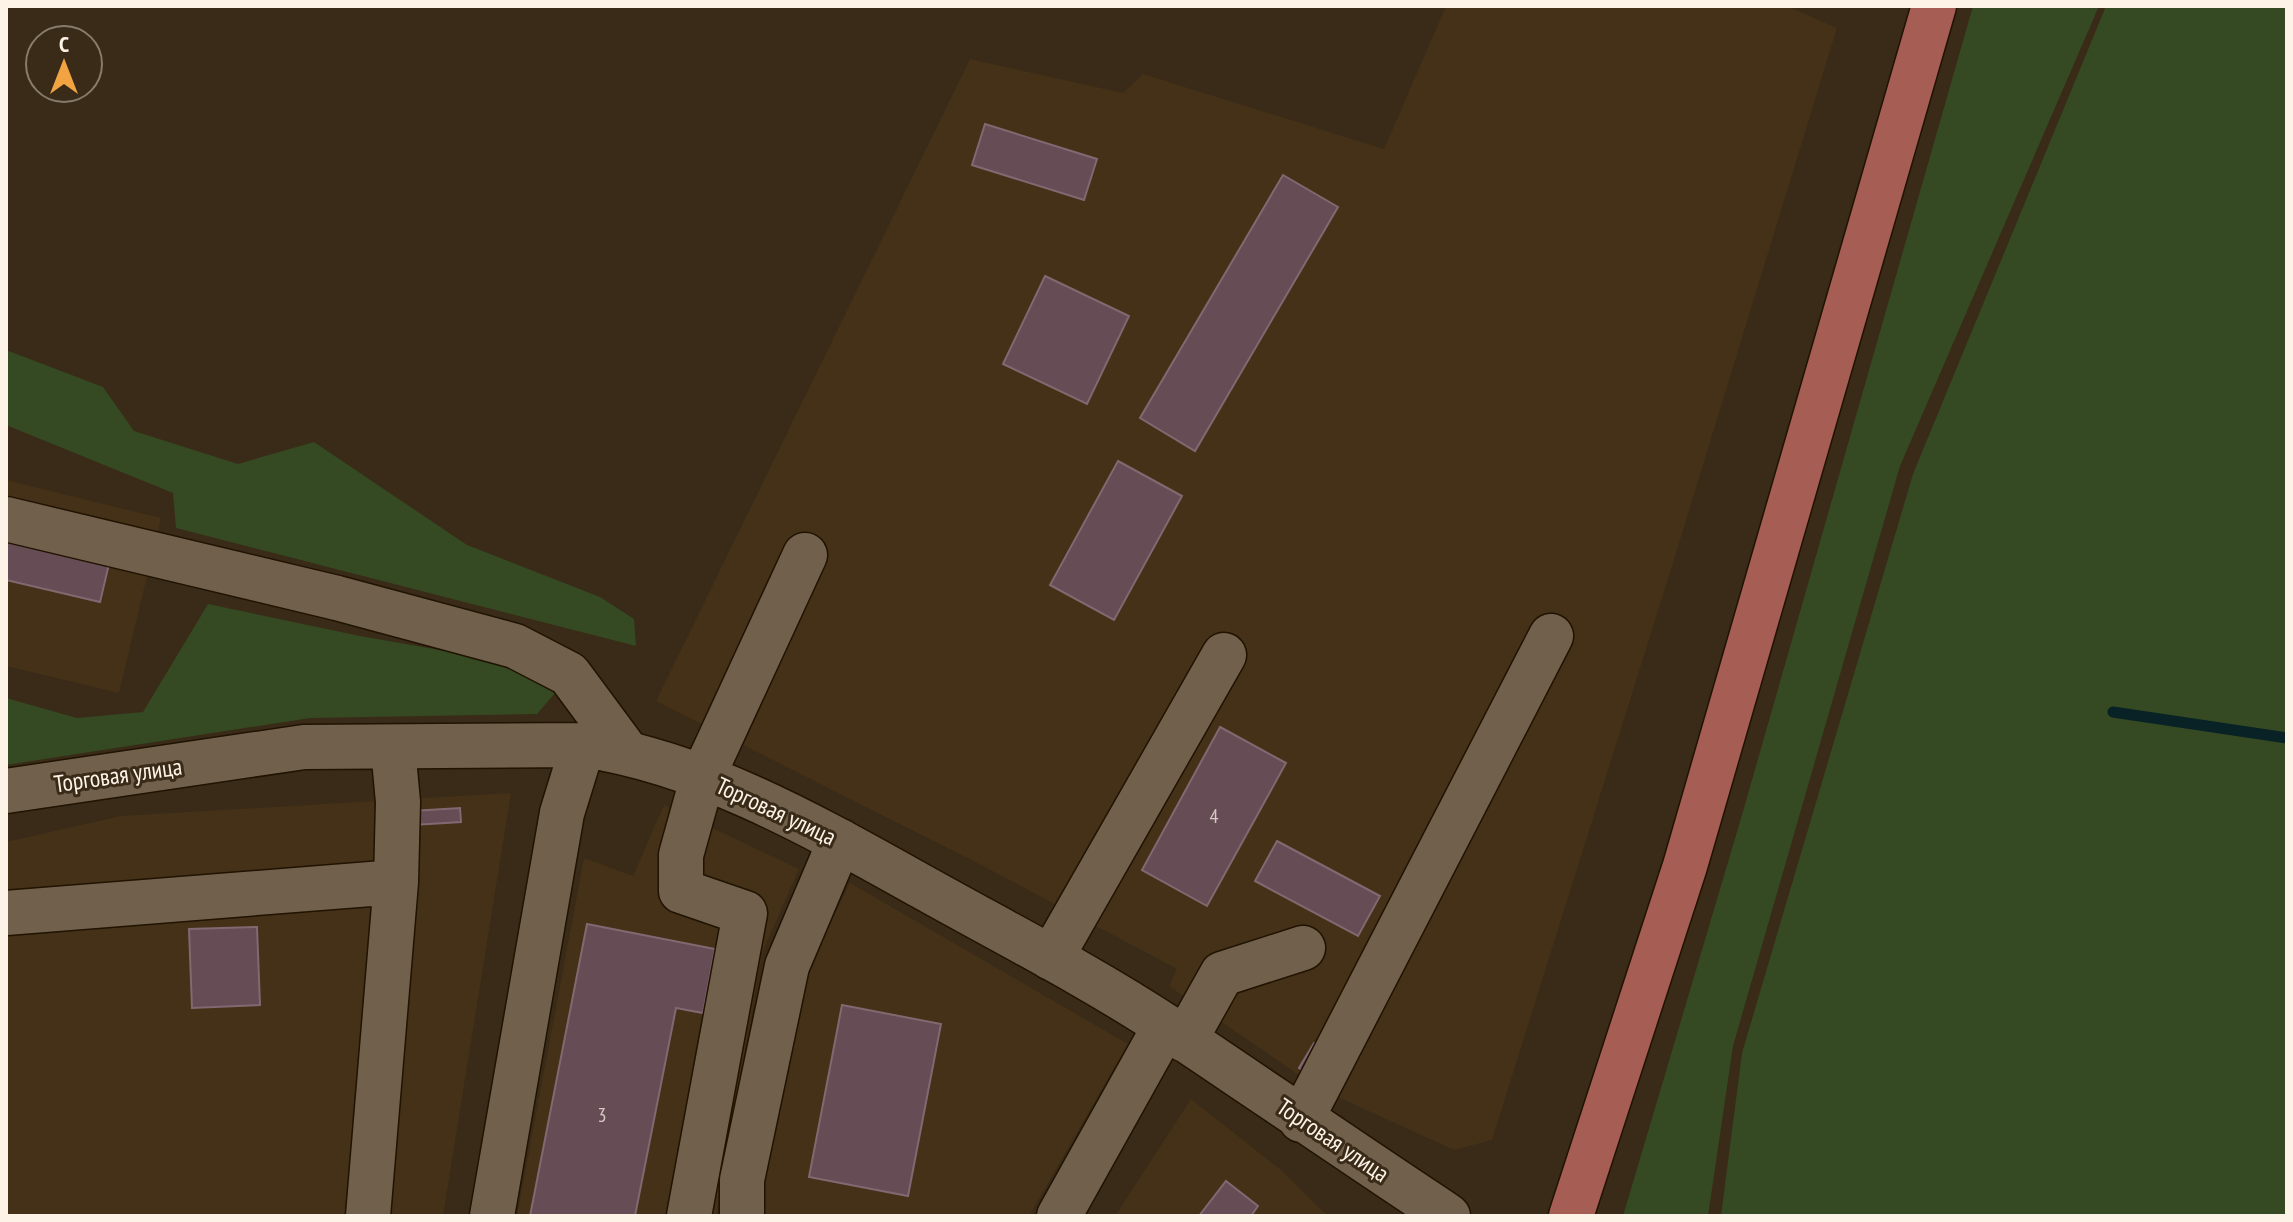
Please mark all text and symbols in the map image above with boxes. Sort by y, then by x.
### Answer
north arrow [24,24,104,104]
text: С [59,30,69,58]
street label: Торговая улица [52,751,184,799]
street label: Торговая улица [711,770,841,852]
house number: 4 [1210,803,1219,829]
street label: Торговая улица [1271,1091,1395,1189]
house number: 3 [598,1102,607,1128]

